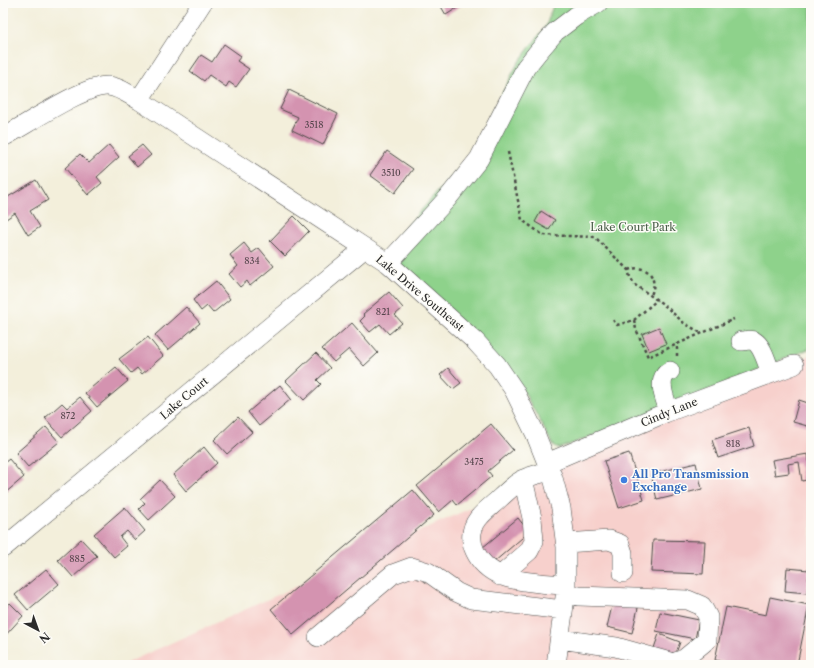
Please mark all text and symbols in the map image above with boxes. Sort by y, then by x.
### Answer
house number: 3518 [305,119,323,130]
house number: 3510 [381,167,401,178]
park label: Lake Court Park [590,220,676,234]
street label: Lake Drive Southeast [373,252,467,334]
house number: 834 [244,255,260,266]
house number: 821 [376,306,390,317]
street label: Lake Court [157,374,211,422]
street label: Cindy Lane [639,394,699,430]
house number: 872 [61,410,75,421]
house number: 818 [726,438,740,449]
house number: 3475 [464,456,484,467]
place label: All Pro Transmission Exchange [631,467,749,494]
marker: All Pro Transmission Exchange [619,475,629,485]
house number: 885 [69,553,85,564]
north arrow [18,610,58,650]
text: N [36,629,53,646]

